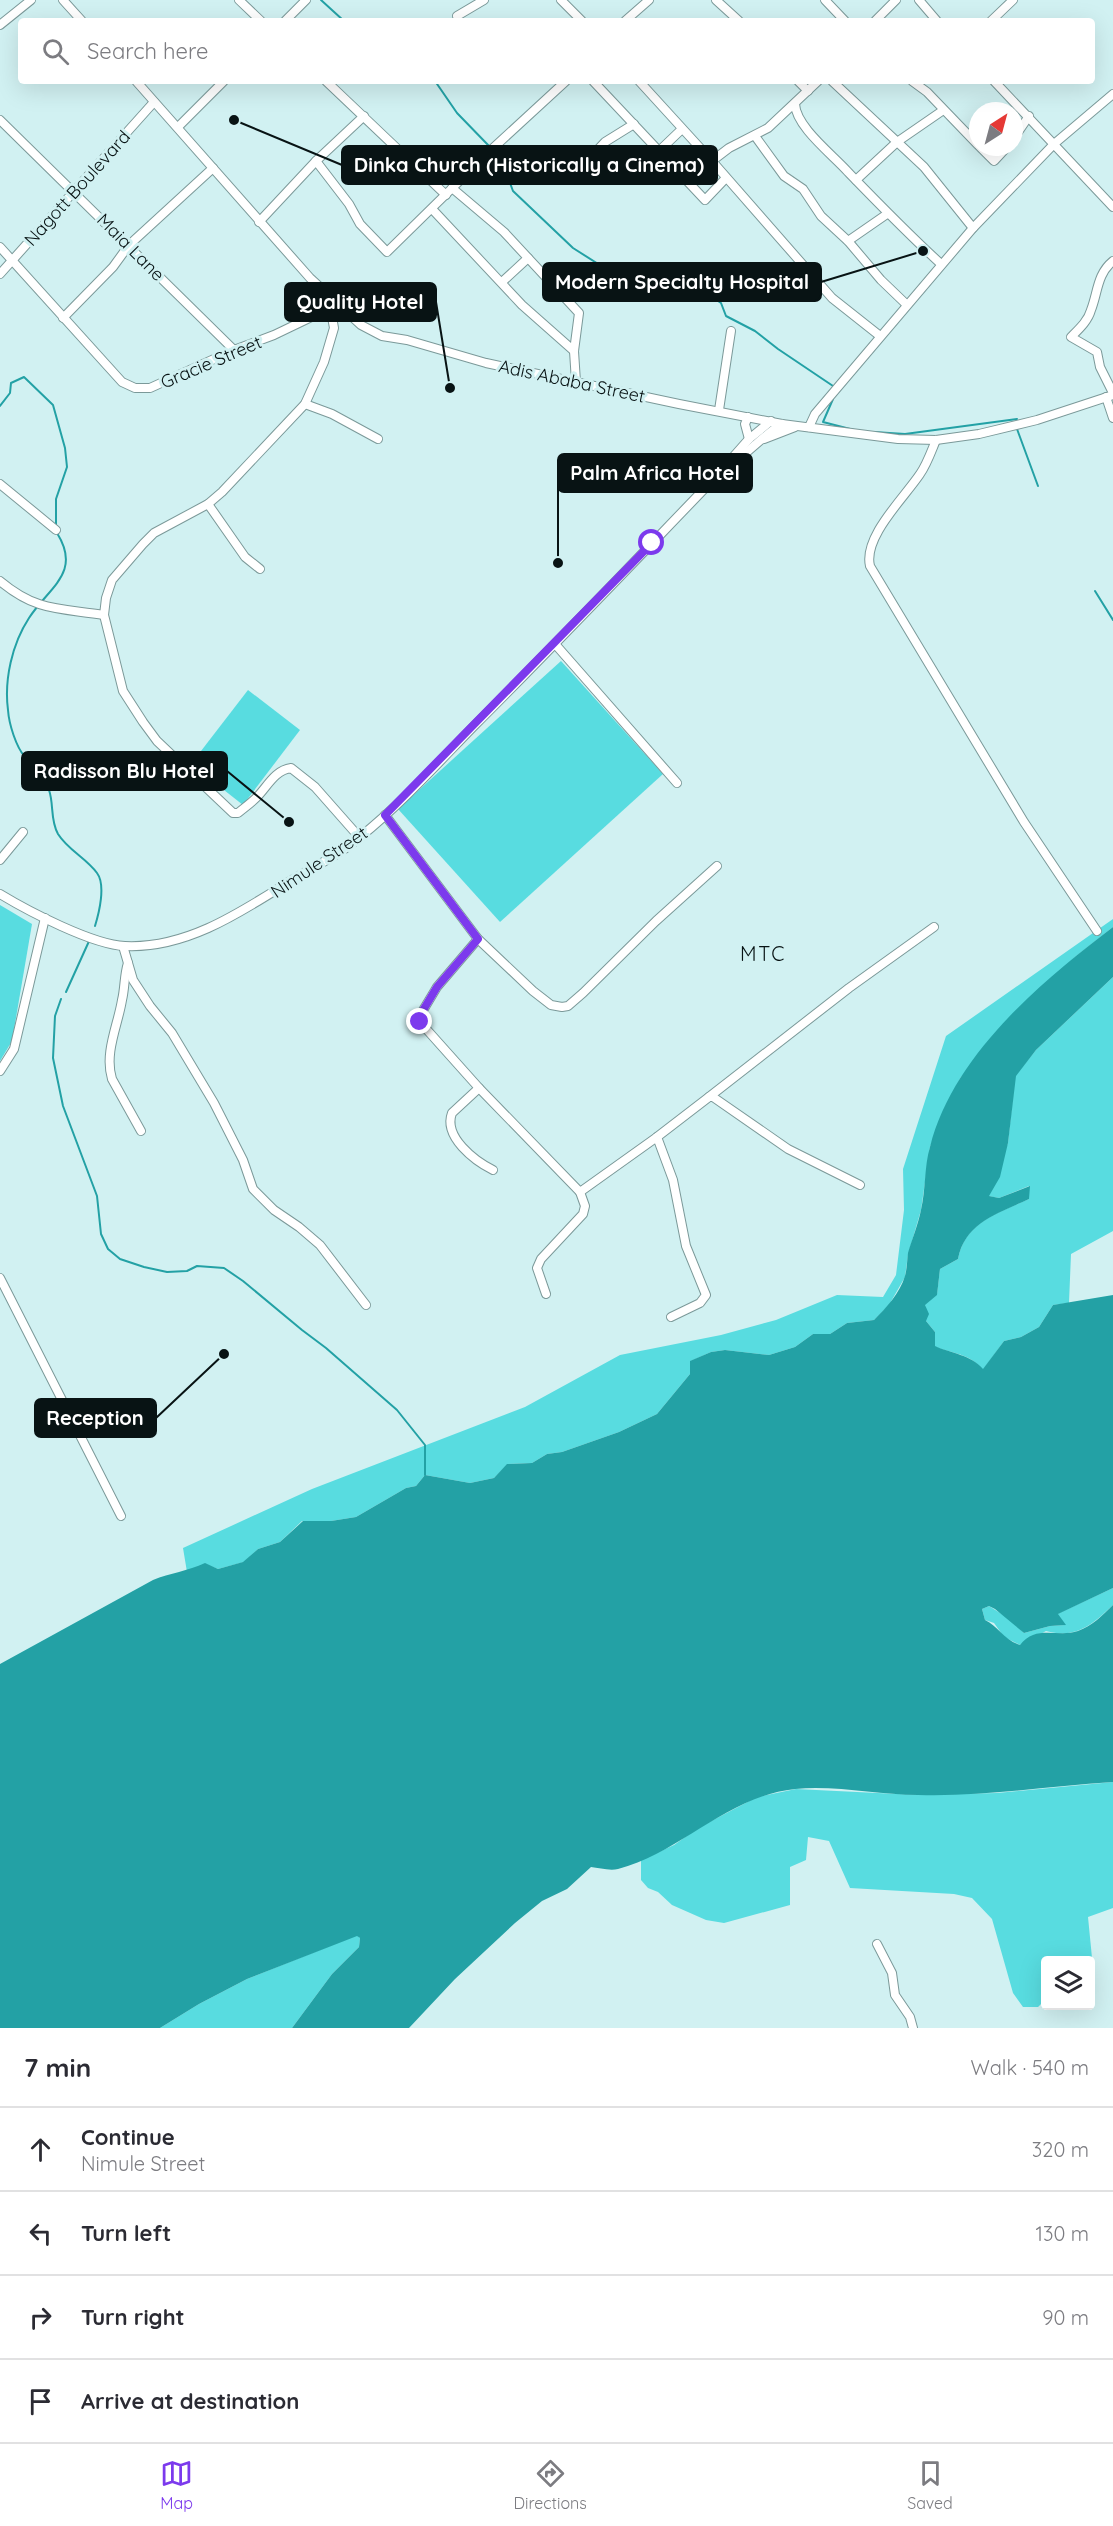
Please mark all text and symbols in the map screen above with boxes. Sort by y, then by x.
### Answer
search box [18,18,1095,84]
icon: search [39,35,72,68]
text: Search here [87,37,208,65]
north arrow [969,102,1023,156]
street label: Nagott Boulevard [19,125,135,251]
callout: Dinka Church (Historically a Cinema) [342,146,717,184]
text: Dinka Church (Historically a Cinema) [354,152,704,177]
street label: Maia Lane [92,208,170,286]
callout: Modern Specialty Hospital [543,263,821,301]
text: Modern Specialty Hospital [555,269,809,294]
callout: Quality Hotel [285,283,436,321]
text: Quality Hotel [296,289,424,314]
street label: Gracie Street [157,330,265,394]
street label: Adis Ababa Street [497,354,647,408]
callout: Palm Africa Hotel [558,454,752,492]
text: Palm Africa Hotel [570,460,740,485]
route start [638,529,664,555]
callout: Radisson Blu Hotel [22,752,227,790]
text: Radisson Blu Hotel [34,758,214,783]
street label: Nimule Street [266,821,372,903]
district label: MTC [740,941,786,966]
route end [406,1008,432,1034]
callout: Reception [35,1399,156,1437]
text: Reception [46,1405,144,1430]
map controls [1041,1956,1095,2010]
button: layers [1041,1956,1095,2010]
text: 7 min [24,2051,91,2084]
text: Walk · 540 m [971,2055,1089,2080]
text: Continue [81,2123,175,2151]
icon: ahead [24,2133,57,2166]
text: 320 m [1032,2137,1089,2162]
text: Nimule Street [81,2151,205,2176]
icon: left [24,2217,57,2250]
text: Turn left [81,2219,171,2247]
text: 130 m [1036,2221,1089,2246]
icon: right [24,2301,57,2334]
text: Turn right [81,2303,185,2331]
text: 90 m [1042,2305,1089,2330]
icon: arrive [24,2385,57,2418]
text: Arrive at destination [81,2387,299,2415]
tab: Map [160,2457,193,2513]
tab: Directions [514,2457,587,2513]
tab: Saved [907,2457,953,2513]

